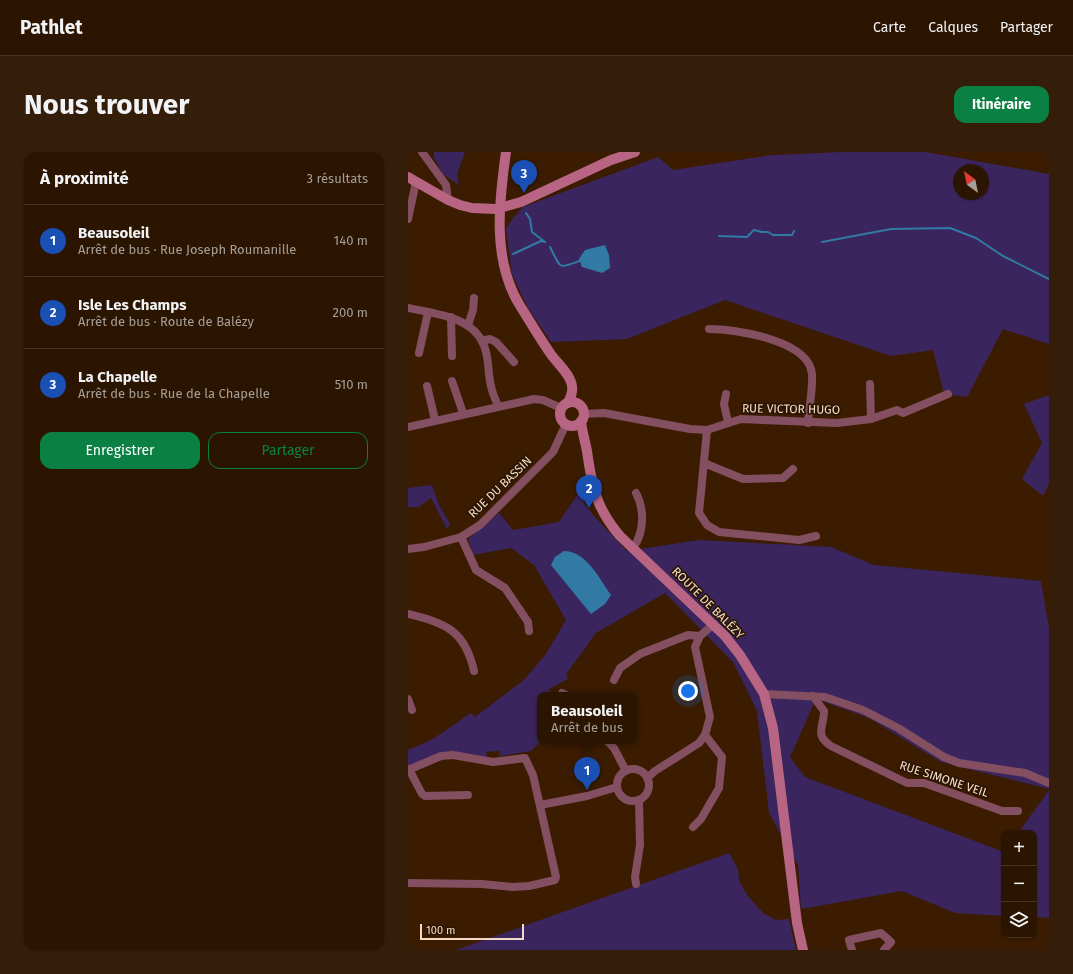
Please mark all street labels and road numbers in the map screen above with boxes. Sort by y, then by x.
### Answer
street label: RUE VICTOR HUGO [742,401,840,417]
street label: RUE DU BASSIN [466,453,534,521]
street label: ROUTE DE BALÉZY [669,563,748,642]
street label: RUE SIMONE VEIL [898,758,990,800]

